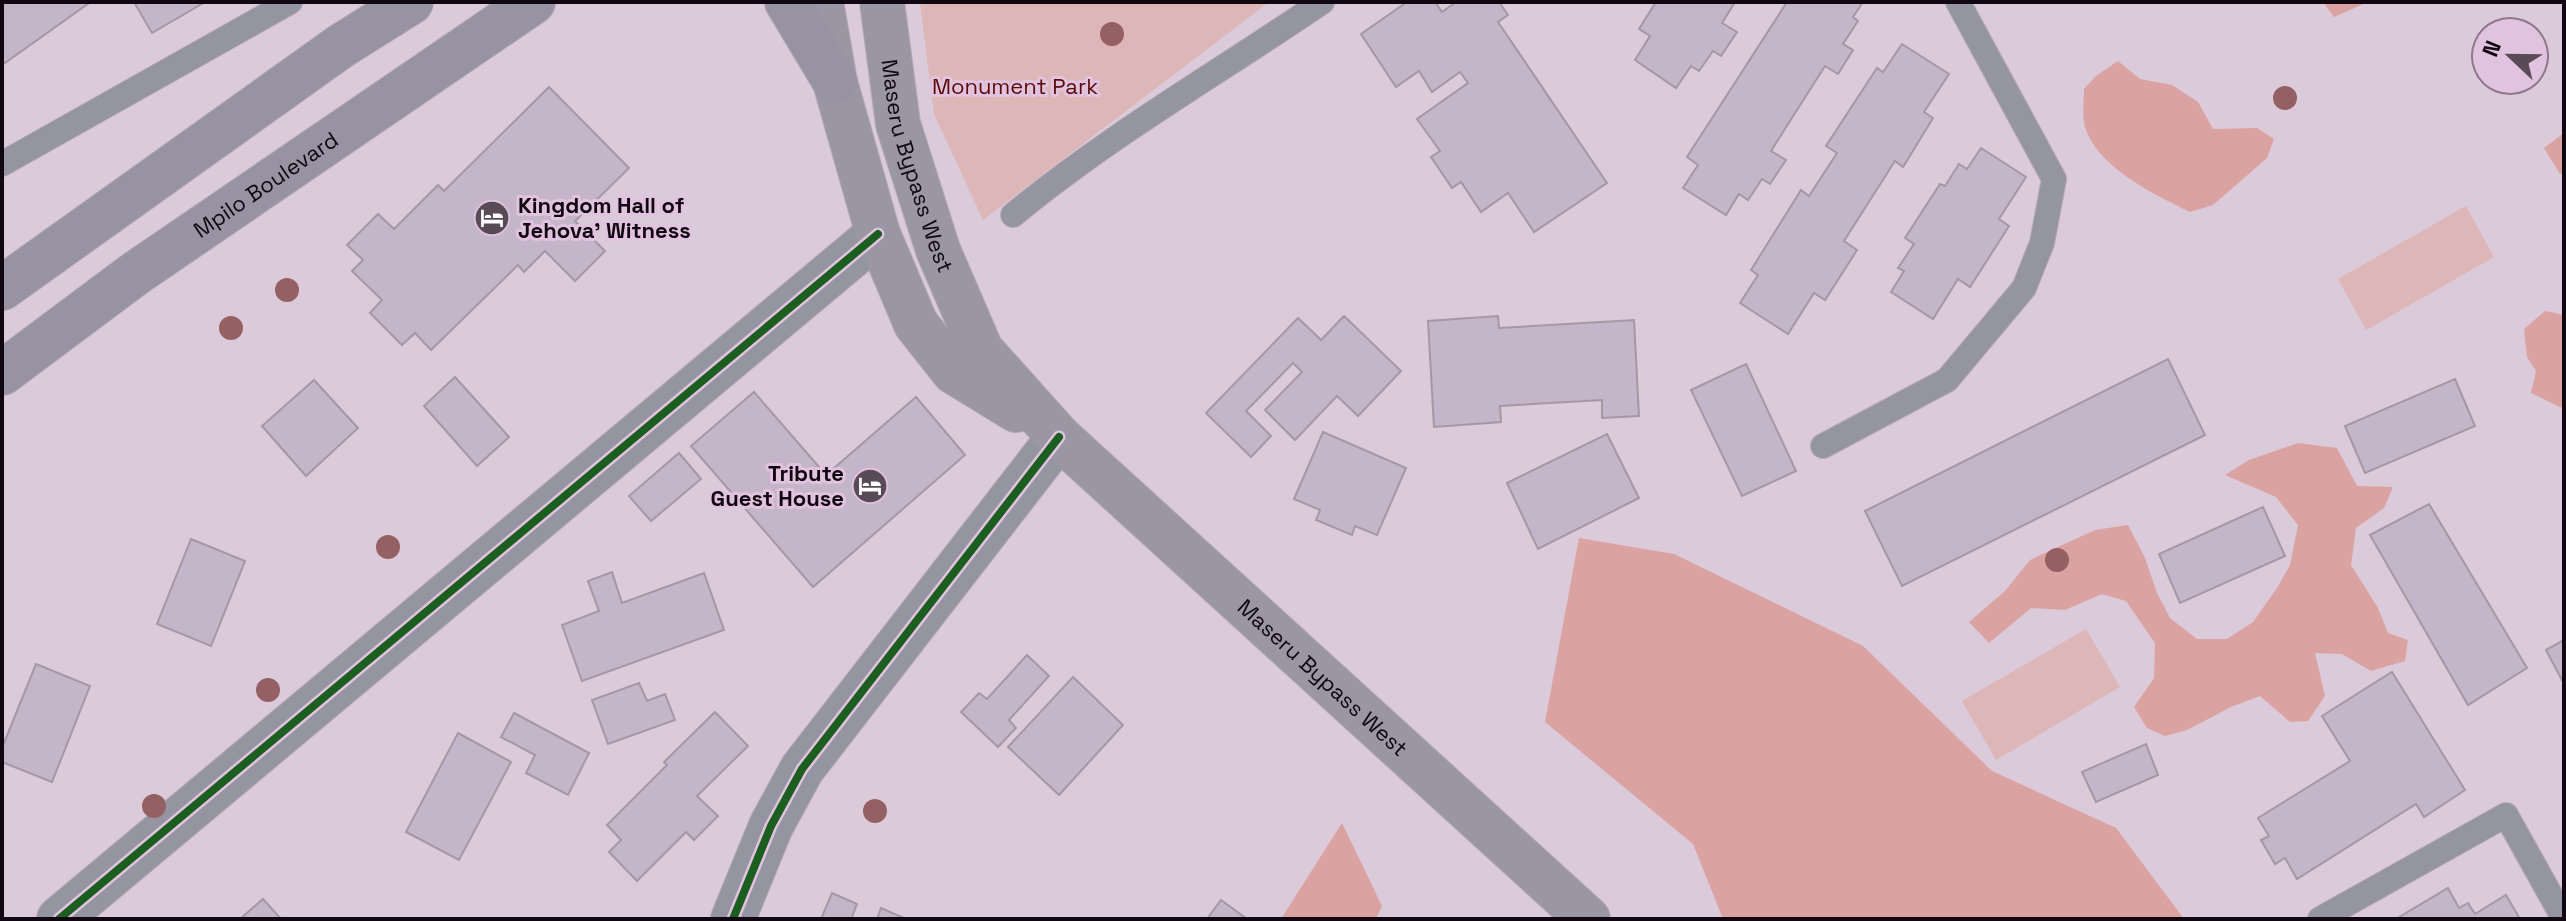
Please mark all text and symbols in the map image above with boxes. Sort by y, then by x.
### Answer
north arrow [2470,16,2550,96]
text: N [2476,36,2507,61]
street label: Maseru Bypass West [876,57,960,277]
park label: Monument Park [932,72,1098,100]
street label: Mpilo Boulevard [188,125,343,244]
place label: Kingdom Hall of Jehova' Witness [518,191,691,244]
hotel icon: Kingdom Hall of Jehova' Witness [473,199,511,237]
place label: Tribute Guest House [711,459,844,512]
hotel icon: Tribute Guest House [851,467,889,505]
street label: Maseru Bypass West [1232,593,1414,762]

